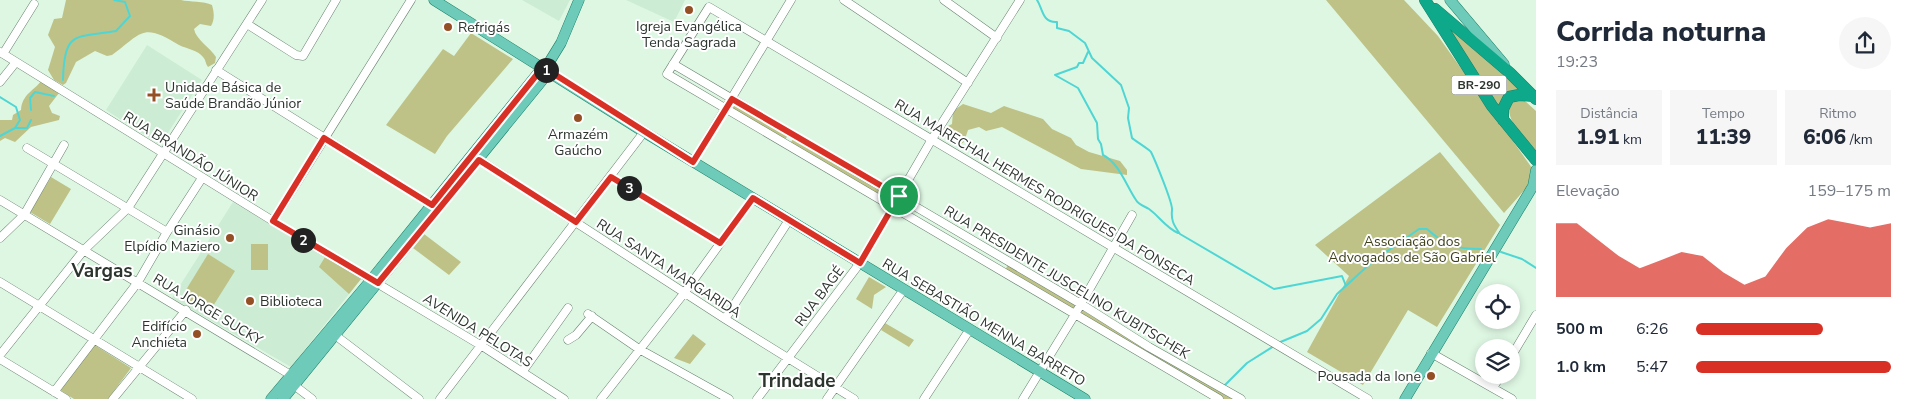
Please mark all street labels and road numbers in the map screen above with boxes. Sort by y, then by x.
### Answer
road number: BR-290 [1452,76,1506,94]
street label: RUA MARECHAL HERMES RODRIGUES DA FONSECA [891,95,1199,290]
street label: RUA BRANDÃO JÚNIOR [120,107,262,206]
street label: RUA PRESIDENTE JUSCELINO KUBITSCHEK [940,201,1193,364]
street label: RUA SANTA MARGARIDA [593,214,745,322]
street label: RUA SEBASTIÃO MENNA BARRETO [879,254,1089,391]
street label: RUA BAGÉ [790,262,848,330]
street label: RUA JORGE SUCKY [149,269,267,350]
street label: AVENIDA PELOTAS [419,289,536,372]

